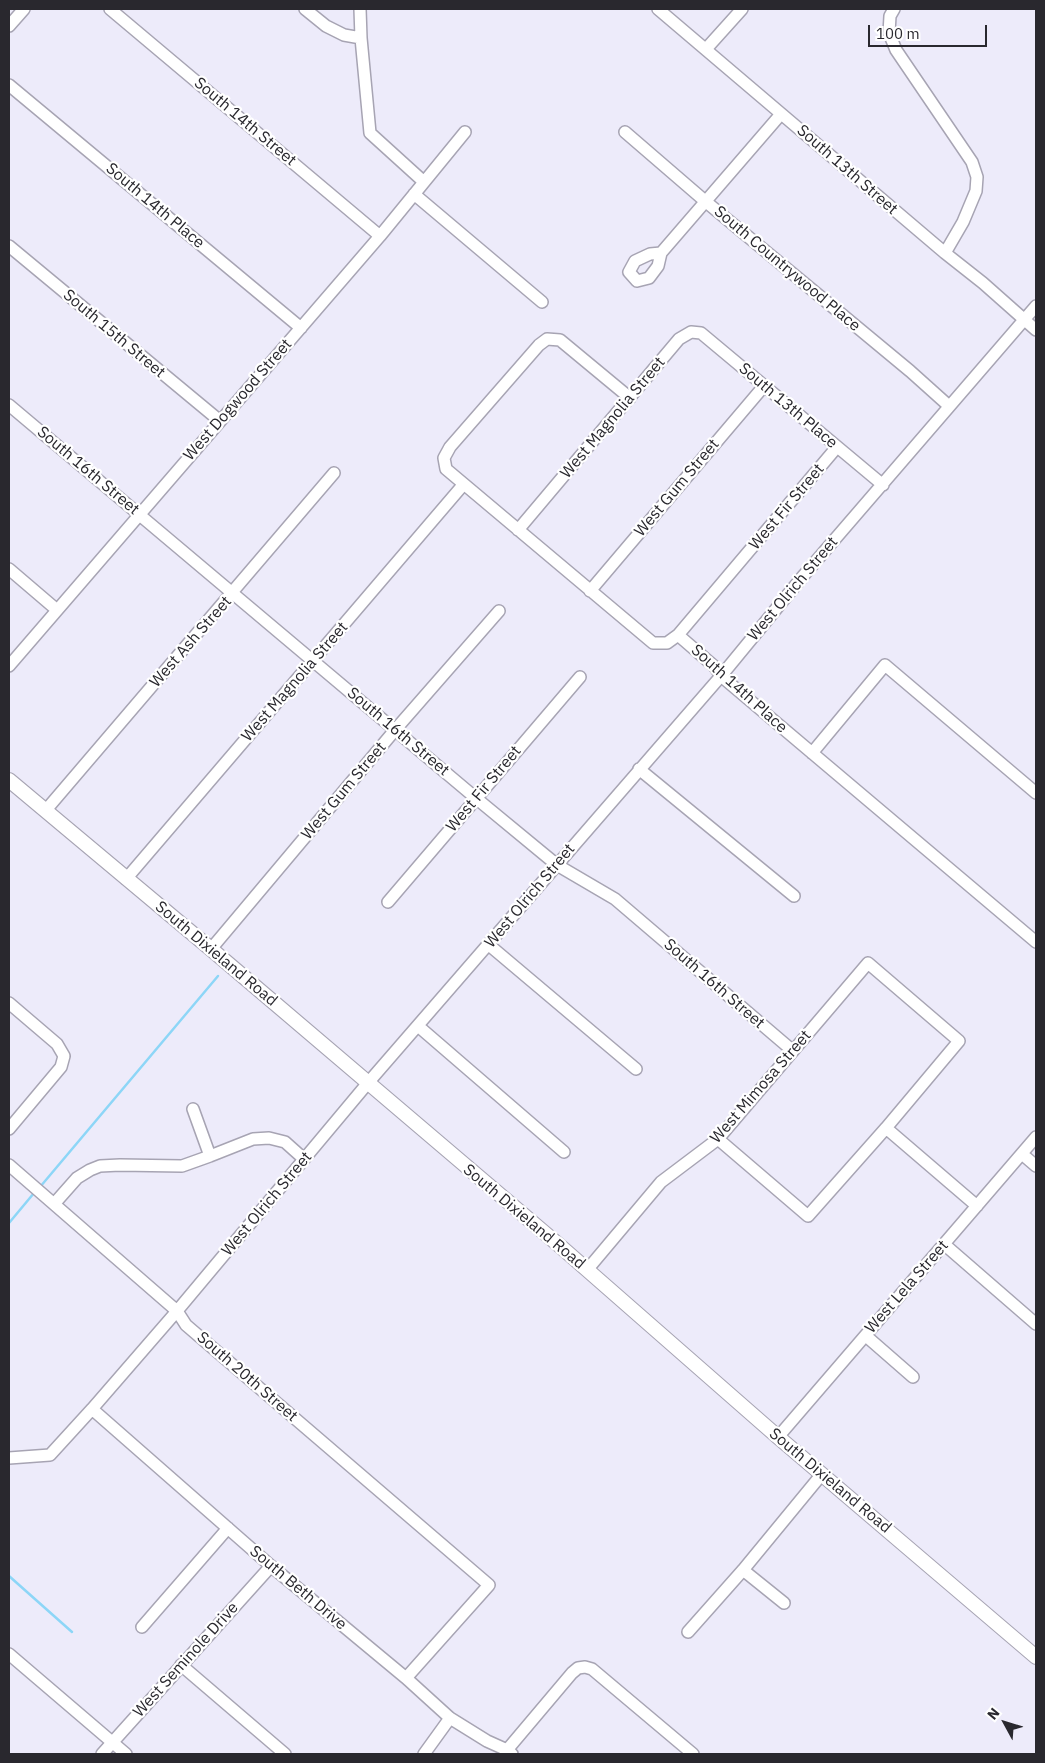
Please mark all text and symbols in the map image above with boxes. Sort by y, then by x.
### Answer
scale bar [870,15,989,47]
text: 100 m [876,24,920,43]
street label: South 14th Street [190,74,300,170]
street label: South 13th Street [793,121,901,219]
street label: South 14th Place [102,159,208,253]
street label: South Countrywood Place [710,202,864,336]
street label: South 15th Street [59,286,169,382]
street label: West Dogwood Street [180,335,296,465]
street label: West Magnolia Street [557,353,669,483]
street label: South 13th Place [735,359,841,453]
street label: South 16th Street [33,423,143,519]
street label: West Gum Street [631,435,723,541]
street label: West Fir Street [745,460,829,554]
street label: West Olrich Street [744,533,842,645]
street label: West Ash Street [146,592,236,692]
street label: West Magnolia Street [238,618,352,746]
street label: South 14th Place [687,641,791,737]
street label: South 16th Street [343,684,453,780]
street label: West Gum Street [298,738,390,844]
street label: West Fir Street [442,742,526,836]
street label: West Olrich Street [481,840,579,952]
street label: South Dixieland Road [151,897,281,1011]
street label: South 16th Street [660,935,768,1033]
street label: West Mimosa Street [707,1026,815,1148]
street label: West Olrich Street [218,1148,316,1260]
street label: South Dixieland Road [459,1160,589,1274]
street label: West Lela Street [861,1237,953,1337]
street label: South 20th Street [193,1328,301,1426]
street label: South Dixieland Road [765,1424,895,1538]
street label: South Beth Drive [246,1542,350,1634]
street label: West Seminole Drive [129,1599,243,1721]
north arrow [980,1698,1030,1748]
text: N [983,1704,1004,1723]

